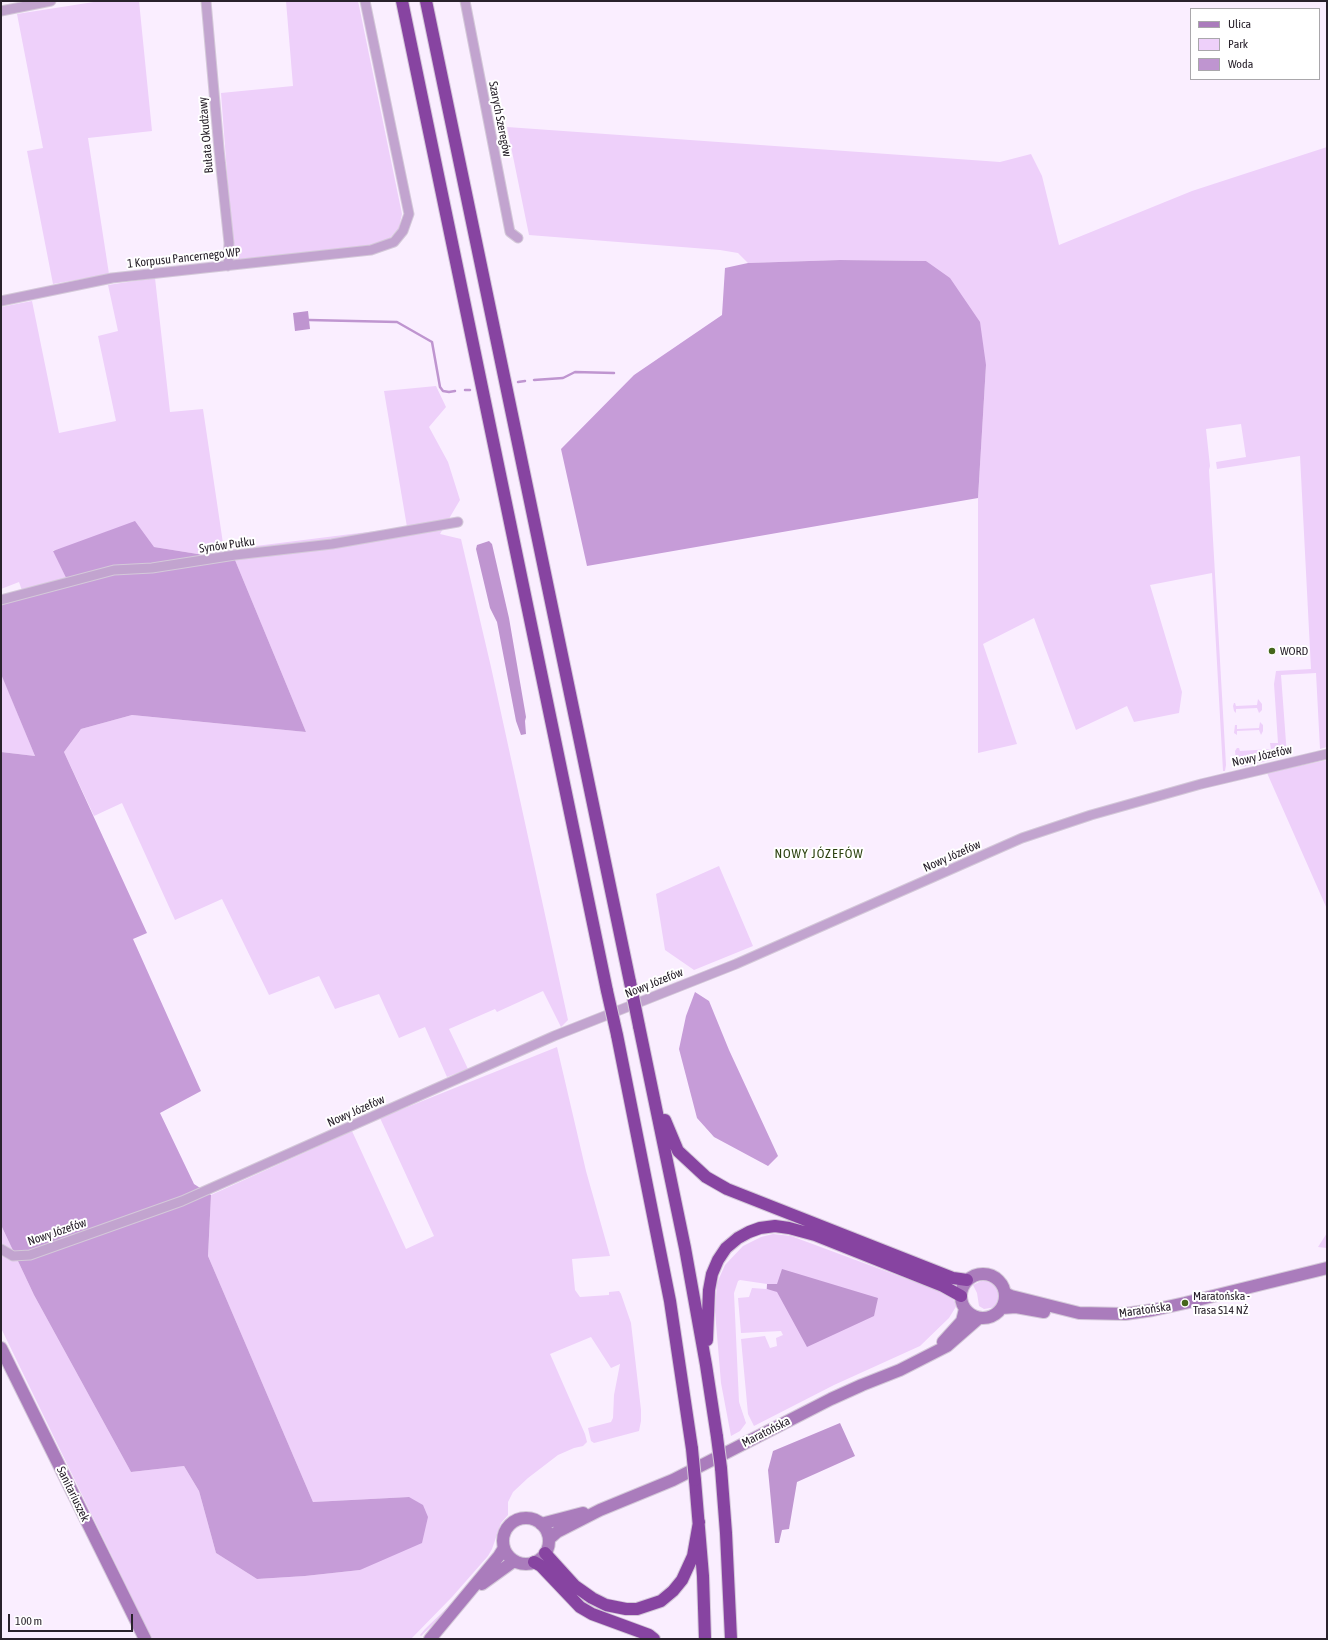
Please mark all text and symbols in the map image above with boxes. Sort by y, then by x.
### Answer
legend [1190,8,1320,80]
text: Ulica [1228,17,1251,31]
text: Park [1228,37,1248,51]
text: Woda [1228,57,1253,71]
street label: Szarych Szeregów [486,80,514,158]
street label: Bułata Okudżawy [195,96,217,174]
street label: 1 Korpusu Pancernego WP [127,245,241,271]
street label: Synów Pułku [198,534,256,556]
place label: WORD [1280,644,1308,658]
marker: WORD [1267,646,1277,656]
street label: Nowy Józefów [1230,742,1294,770]
street label: Nowy Józefów [921,837,983,875]
district label: NOWY JÓZEFÓW [774,846,864,862]
street label: Nowy Józefów [623,965,685,1001]
street label: Nowy Józefów [325,1092,387,1130]
street label: Nowy Józefów [26,1215,88,1249]
place label: Maratońska - Trasa S14 NŻ [1193,1289,1250,1317]
marker: Maratońska - Trasa S14 NŻ [1180,1298,1190,1308]
street label: Maratońska [1118,1299,1172,1321]
street label: Maratońska [739,1414,793,1450]
street label: Sanitariuszek [53,1464,93,1524]
scale bar [10,1606,135,1632]
text: 100 m [15,1614,42,1628]

